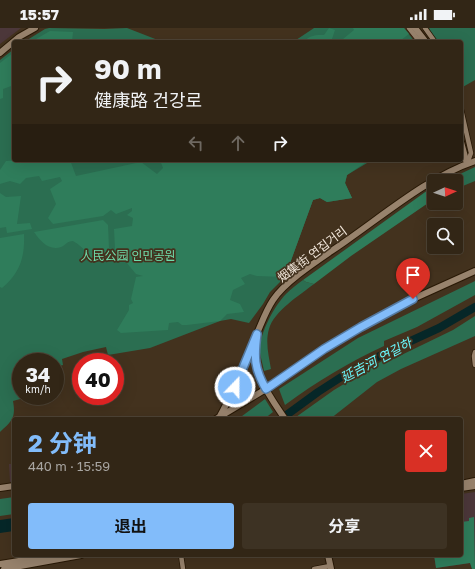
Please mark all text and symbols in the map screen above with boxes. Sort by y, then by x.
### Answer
text: 15:57 [20,5,59,23]
text: 90 m [94,52,161,85]
icon: right [28,56,80,108]
text: 健康路 건강로 [94,89,202,111]
icon: left [185,132,207,154]
icon: ahead [227,132,249,154]
icon: right [269,132,291,154]
north arrow [427,174,463,210]
map controls [427,174,463,254]
button: search [427,218,463,254]
street label: 烟集街 연집거리 [274,223,350,285]
park label: 人民公园 인민공원 [80,248,176,263]
pin [396,258,430,299]
icon: arrive [402,264,424,286]
water label: 延吉河 연길하 [338,334,416,385]
speed limit sign: 40 [72,353,124,405]
text: 34 [26,362,50,386]
position arrow [214,366,256,408]
text: km/h [25,383,51,395]
text: 2 分钟 [28,428,97,457]
button: close [405,430,447,472]
text: 440 m · 15:59 [28,458,110,474]
button: 退出 [28,503,234,549]
button: 分享 [242,503,447,549]

